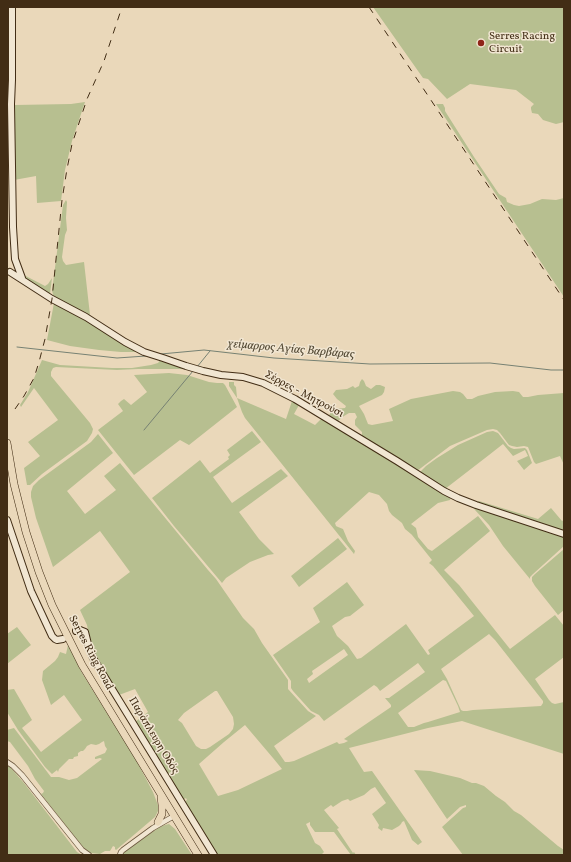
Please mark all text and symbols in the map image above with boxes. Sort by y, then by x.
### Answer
place label: Serres Racing Circuit [489,30,555,56]
marker: Serres Racing Circuit [476,38,486,48]
water label: χείμαρρος Αγίας Βαρβάρας [227,337,355,363]
street label: Σέρρες - Μητρούσι [262,369,346,421]
street label: Serres Ring Road [65,613,115,693]
street label: Παράπλευρη Οδός [125,695,181,777]

